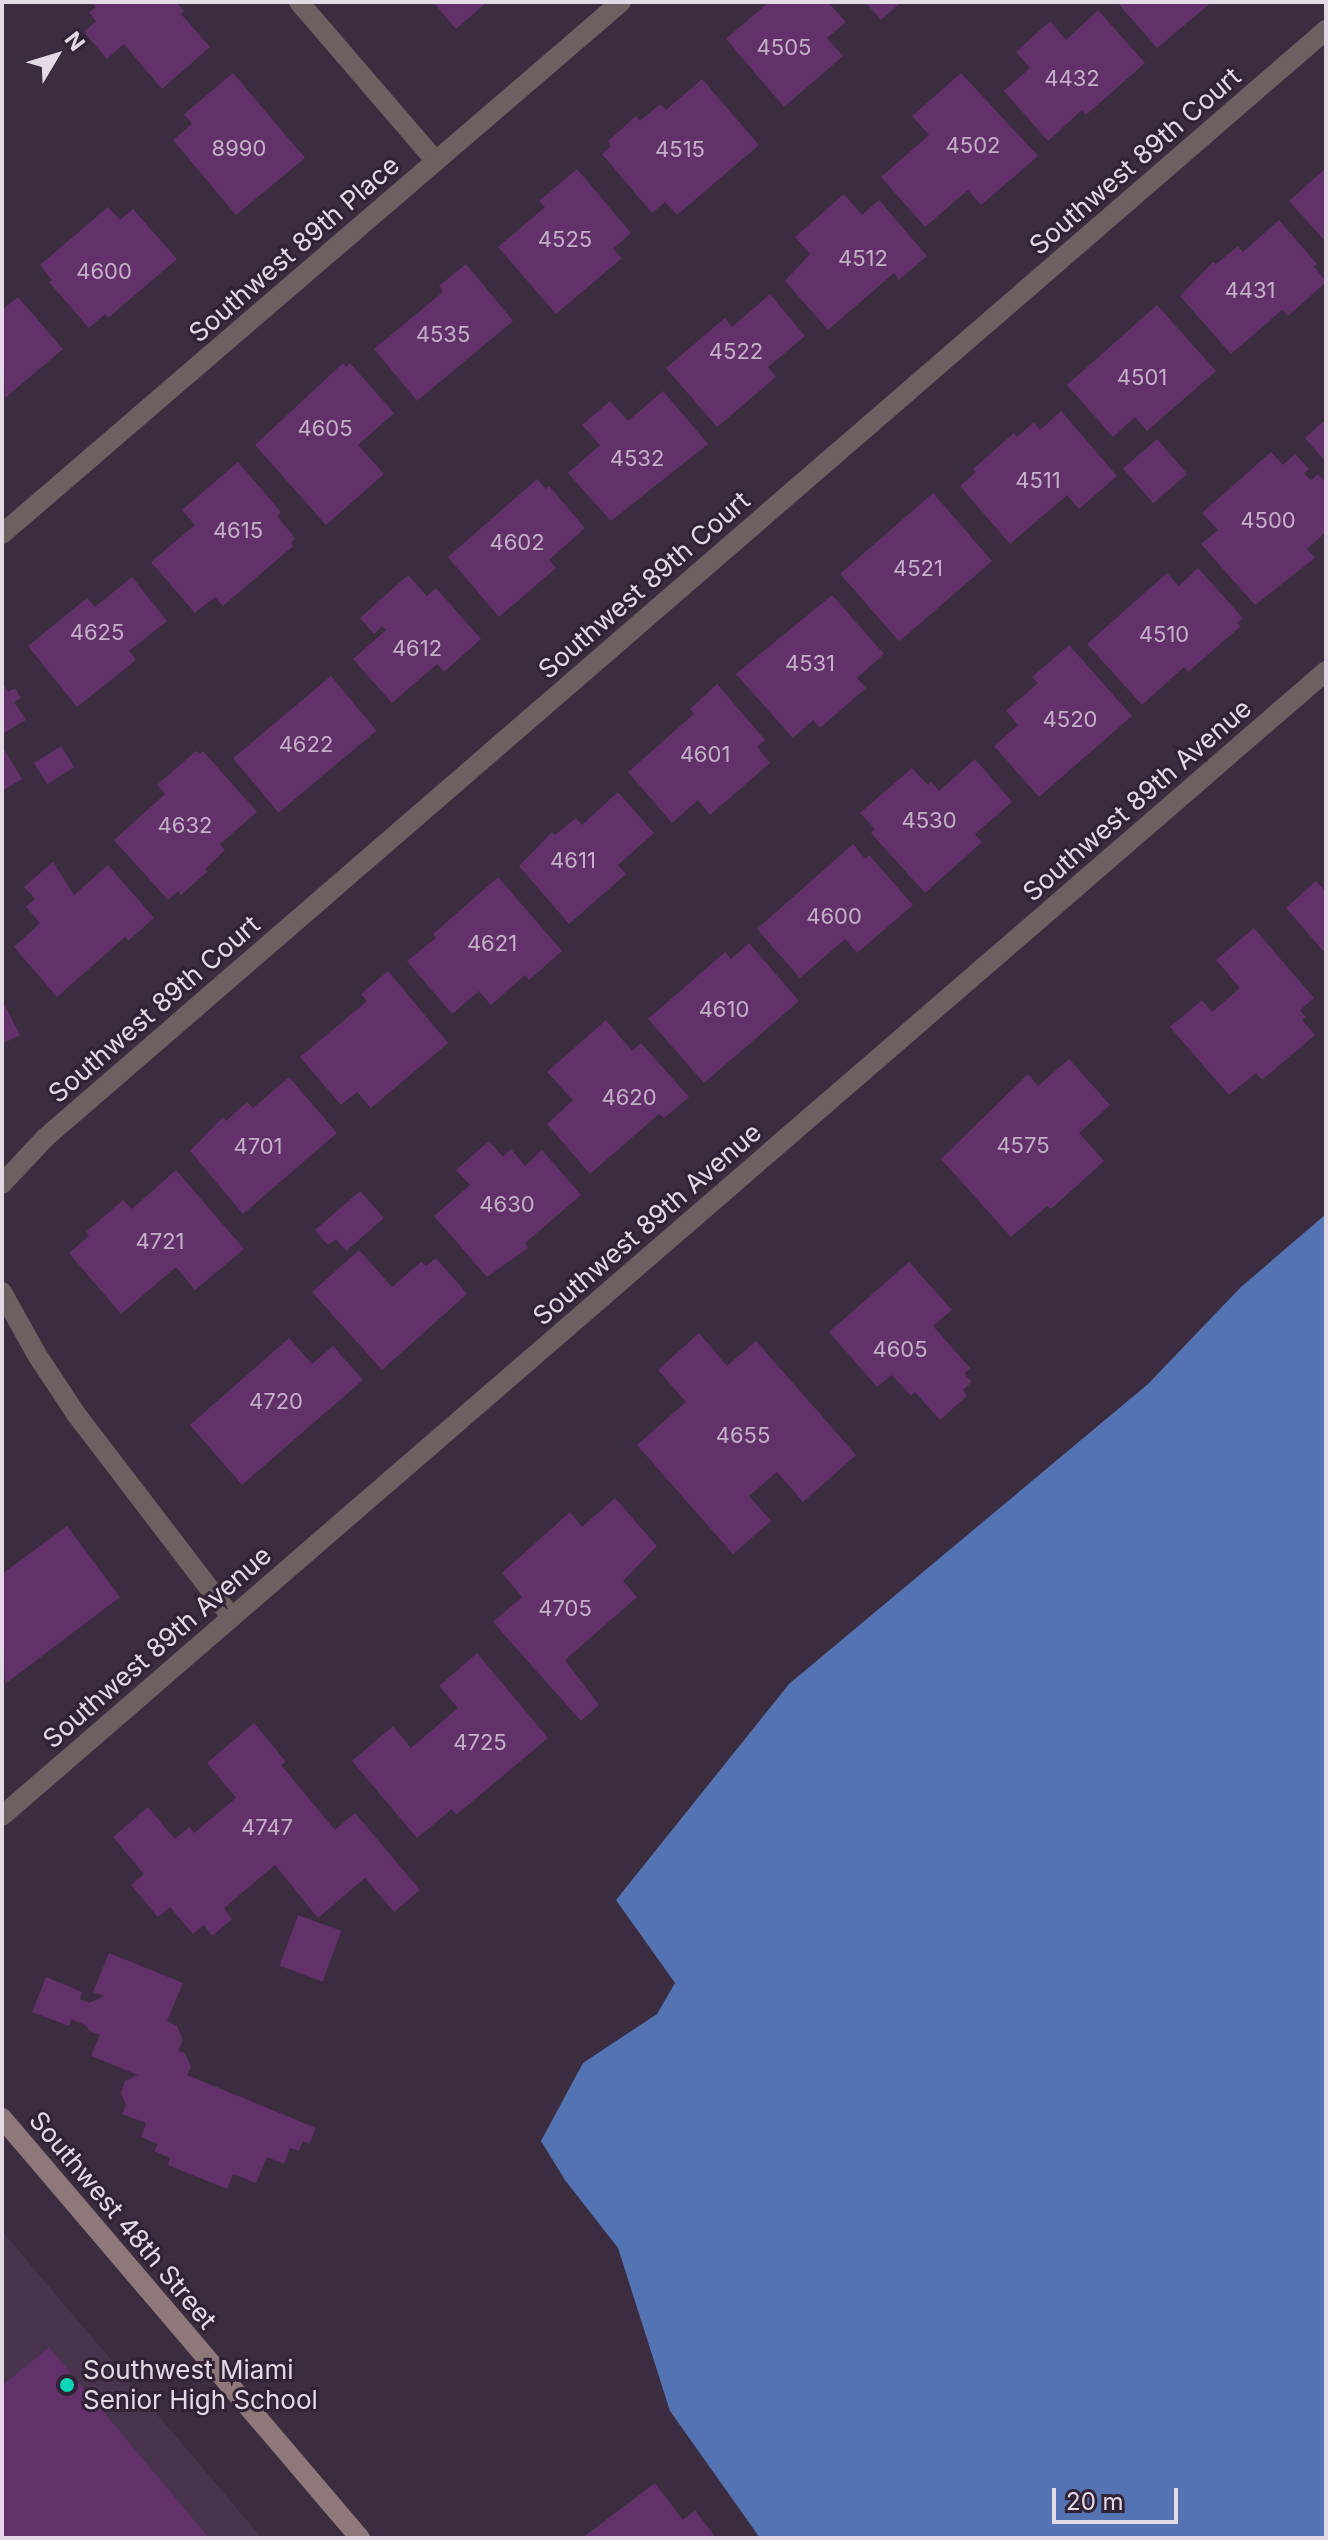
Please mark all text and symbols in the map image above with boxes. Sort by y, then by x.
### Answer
north arrow [16,16,96,96]
text: N [60,27,90,56]
house number: 4505 [757,35,811,61]
street label: Southwest 89th Court [1023,61,1247,261]
house number: 4432 [1044,66,1100,92]
house number: 4502 [946,133,1000,159]
house number: 8990 [212,136,266,162]
house number: 4515 [655,137,705,163]
street label: Southwest 89th Place [183,149,405,349]
house number: 4525 [538,227,592,253]
house number: 4512 [838,246,888,272]
house number: 4600 [76,259,132,285]
house number: 4431 [1225,278,1275,304]
house number: 4535 [416,322,470,348]
house number: 4522 [709,339,763,365]
house number: 4501 [1117,365,1167,391]
house number: 4605 [297,416,353,442]
house number: 4532 [610,446,664,472]
house number: 4511 [1015,468,1061,494]
street label: Southwest 89th Court [532,485,756,685]
house number: 4500 [1240,508,1296,534]
house number: 4615 [213,518,263,544]
house number: 4602 [489,530,545,556]
house number: 4521 [893,556,943,582]
house number: 4625 [70,620,124,646]
house number: 4510 [1139,622,1189,648]
house number: 4612 [392,636,442,662]
house number: 4531 [785,651,835,677]
street label: Southwest 89th Avenue [1017,692,1257,908]
house number: 4520 [1043,707,1097,733]
house number: 4622 [279,732,333,758]
house number: 4601 [680,742,730,768]
house number: 4530 [901,808,957,834]
house number: 4632 [158,813,212,839]
house number: 4611 [550,848,596,874]
house number: 4600 [806,904,862,930]
street label: Southwest 89th Court [42,909,266,1109]
house number: 4621 [467,931,517,957]
house number: 4610 [699,997,749,1023]
house number: 4620 [601,1085,657,1111]
street label: Southwest 89th Avenue [527,1116,767,1332]
house number: 4575 [996,1133,1050,1159]
house number: 4701 [233,1134,283,1160]
house number: 4630 [479,1192,535,1218]
house number: 4721 [135,1229,185,1255]
house number: 4605 [872,1337,928,1363]
house number: 4720 [249,1389,303,1415]
house number: 4655 [716,1423,770,1449]
street label: Southwest 89th Avenue [37,1539,277,1755]
house number: 4705 [538,1596,592,1622]
house number: 4725 [453,1730,507,1756]
house number: 4747 [241,1815,293,1841]
street label: Southwest 48th Street [23,2105,223,2335]
place label: Southwest Miami Senior High School [83,2354,318,2416]
marker: Southwest Miami Senior High School [58,2376,76,2394]
scale bar [1056,2472,1182,2522]
text: 20 m [1066,2487,1124,2516]

